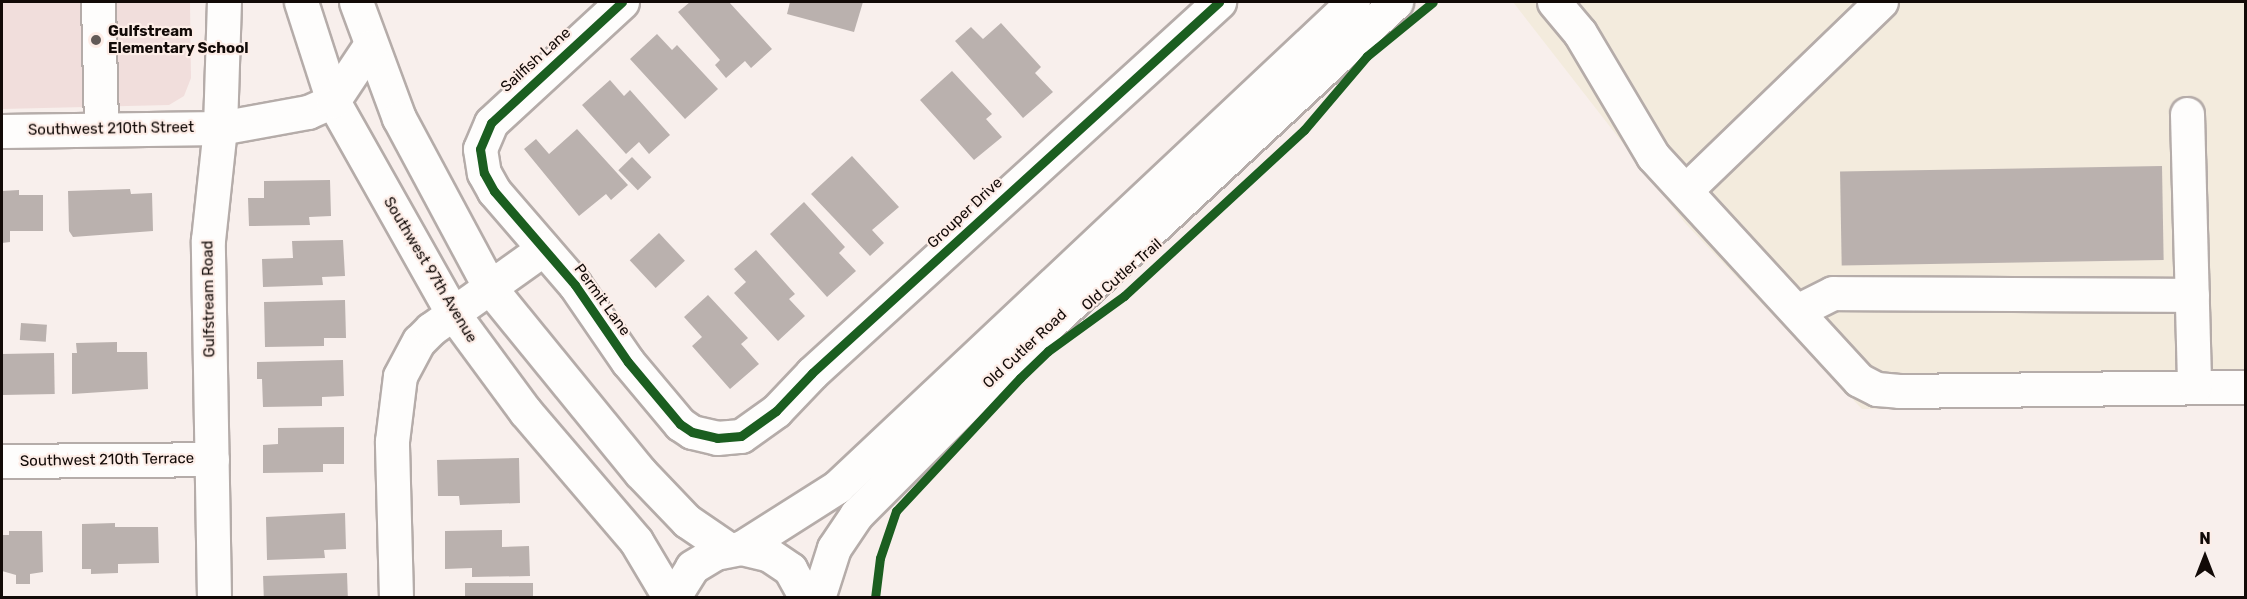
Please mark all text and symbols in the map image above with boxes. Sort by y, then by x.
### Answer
place label: Gulfstream Elementary School [108,22,249,57]
street label: Sailfish Lane [497,24,575,96]
marker: Gulfstream Elementary School [89,33,103,47]
street label: Southwest 210th Street [28,119,194,139]
street label: Grouper Drive [924,174,1006,252]
street label: Southwest 97th Avenue [379,194,481,346]
street label: Old Cutler Trail [1078,235,1166,315]
street label: Gulfstream Road [199,240,219,358]
street label: Permit Lane [570,261,634,339]
street label: Old Cutler Road [979,306,1071,392]
street label: Southwest 210th Terrace [20,449,194,471]
north arrow [2175,527,2235,587]
text: N [2199,529,2211,548]

